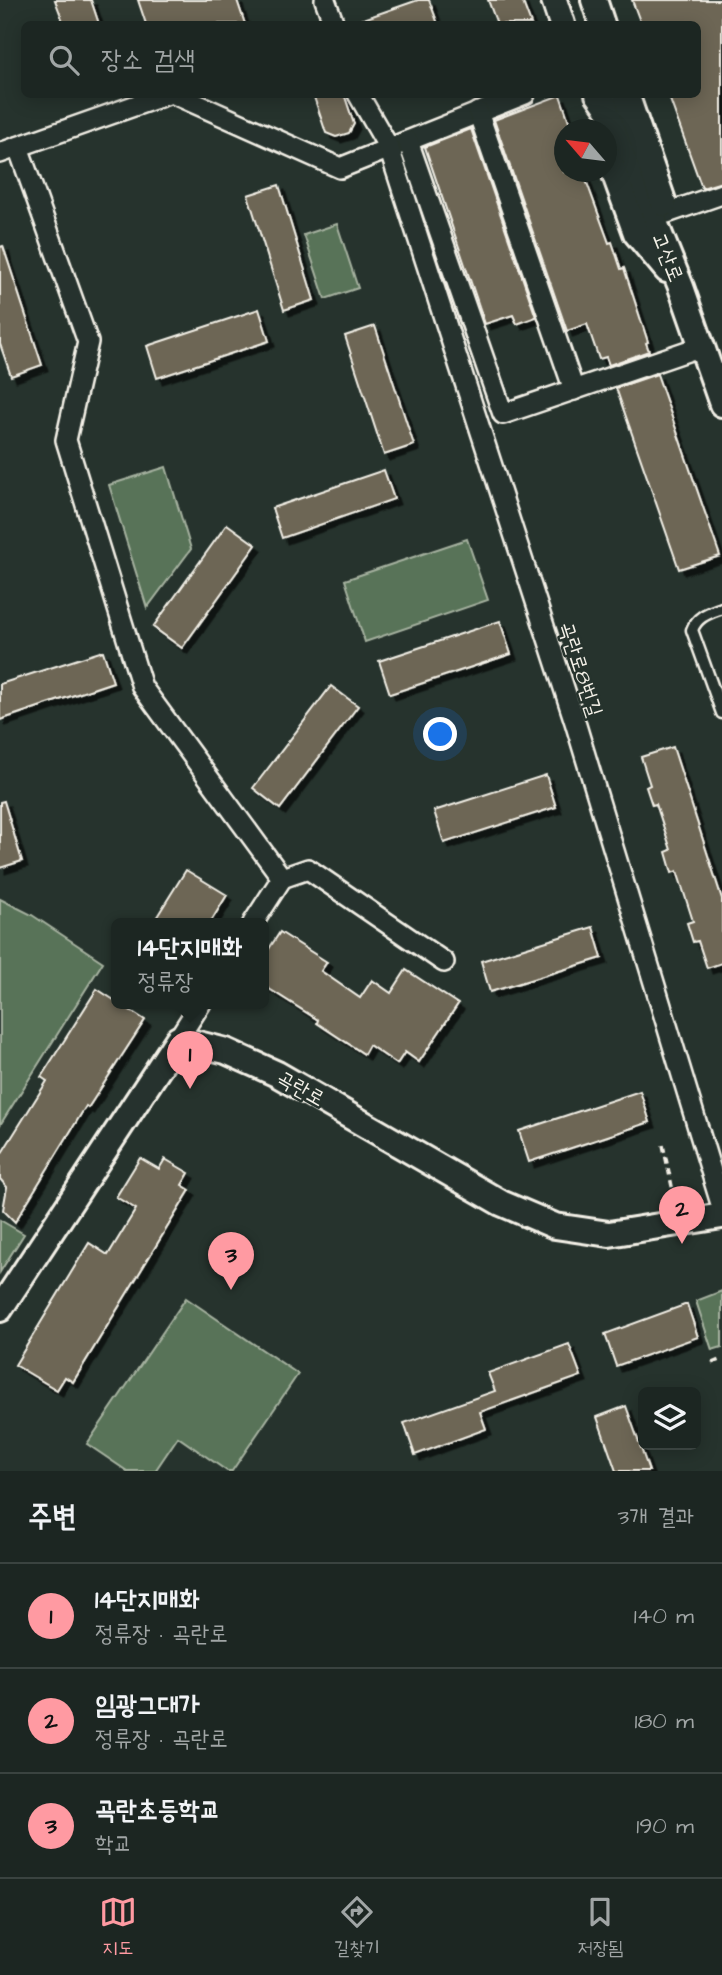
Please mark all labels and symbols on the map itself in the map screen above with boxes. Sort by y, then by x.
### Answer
north arrow [554,119,617,182]
street label: 고산로 [645,228,690,286]
street label: 곡란로8번길 [552,618,610,720]
your location [423,717,457,751]
pin: 1 [167,1031,213,1089]
street label: 곡란로 [272,1063,330,1113]
pin: 2 [659,1186,705,1244]
pin: 3 [208,1232,254,1290]

